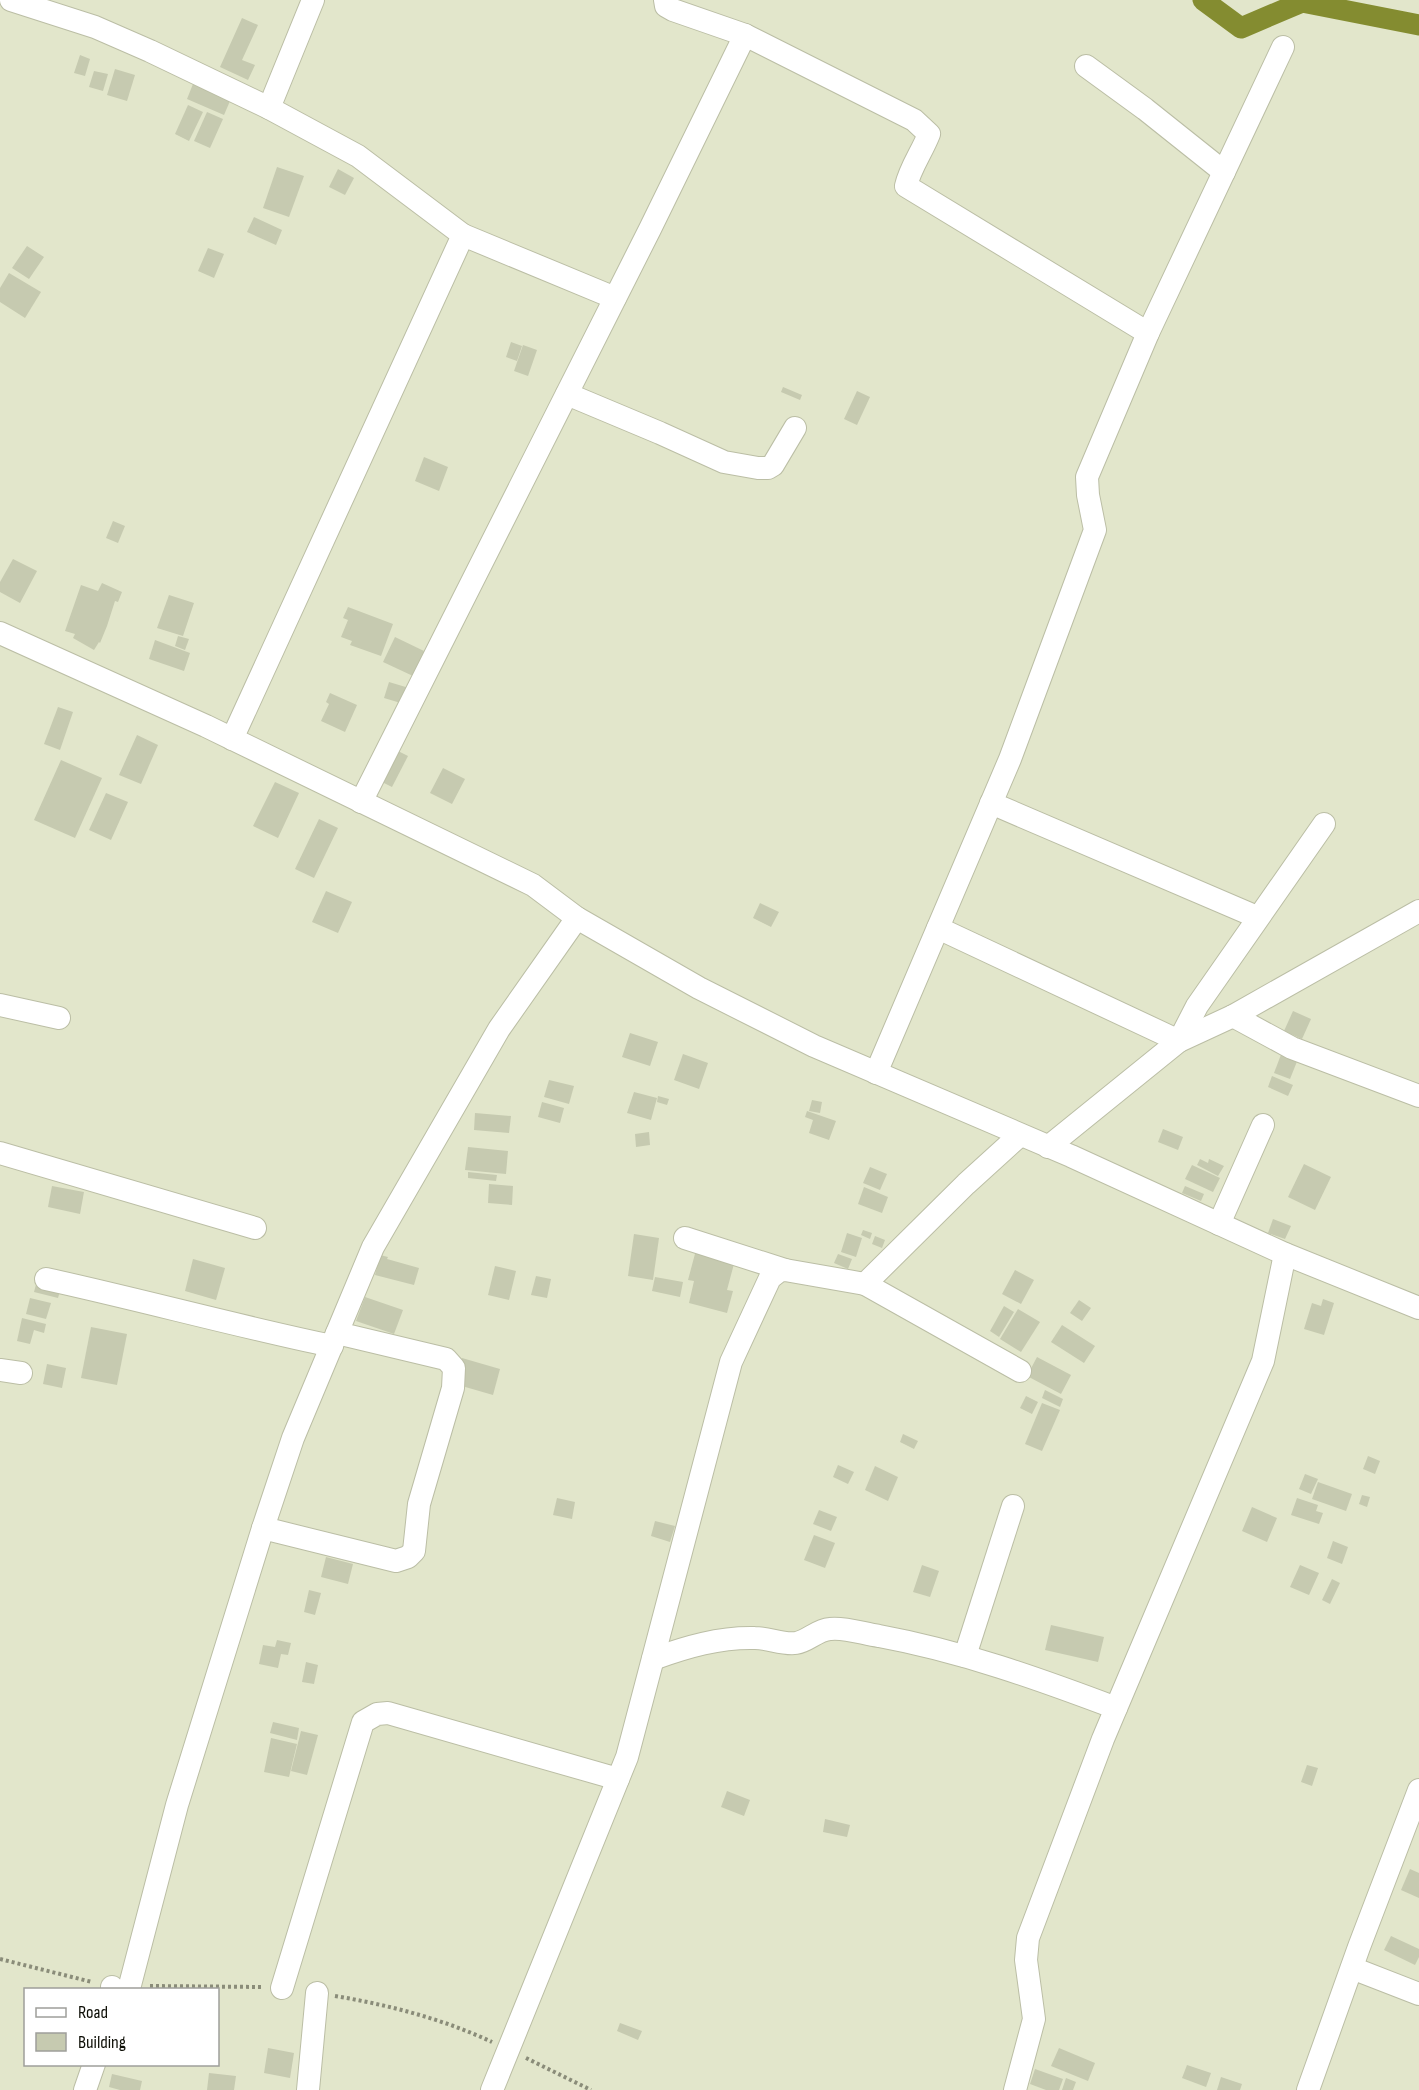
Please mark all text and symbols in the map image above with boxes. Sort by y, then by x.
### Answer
legend [24,1988,219,2066]
text: Road [78,2002,108,2023]
text: Building [78,2032,126,2053]

